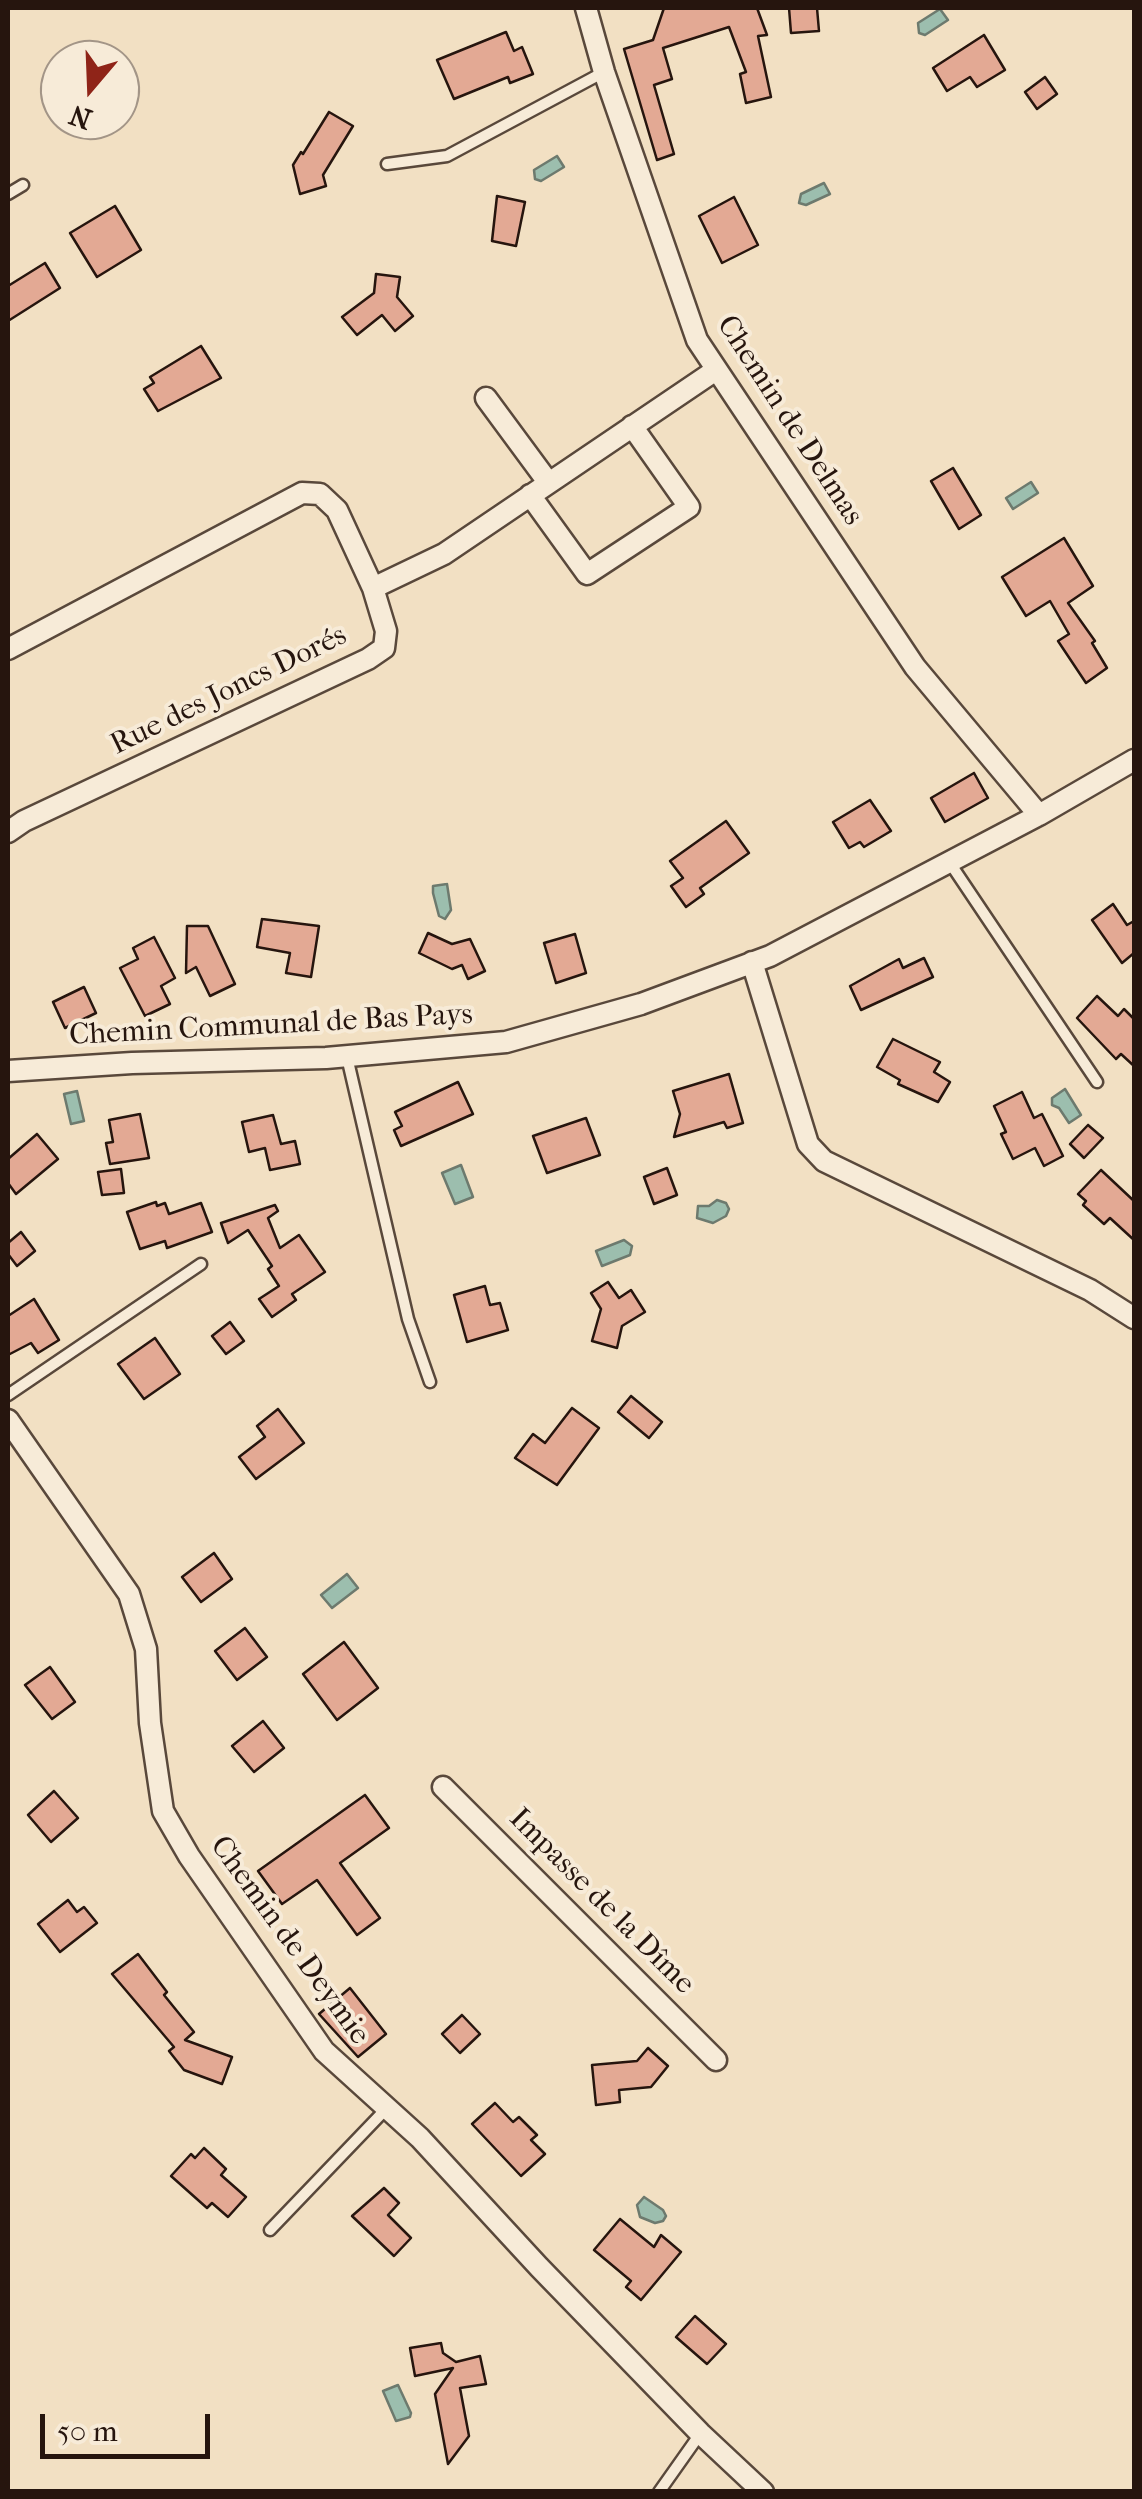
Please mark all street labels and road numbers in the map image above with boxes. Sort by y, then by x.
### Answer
street label: Chemin de Delmas [708,309,870,533]
street label: Rue des Joncs Dorés [105,618,353,764]
street label: Chemin Communal de Bas Pays [68,997,474,1055]
street label: Impasse de la Dîme [501,1802,701,2002]
street label: Chemin de Deymie [201,1830,377,2052]

